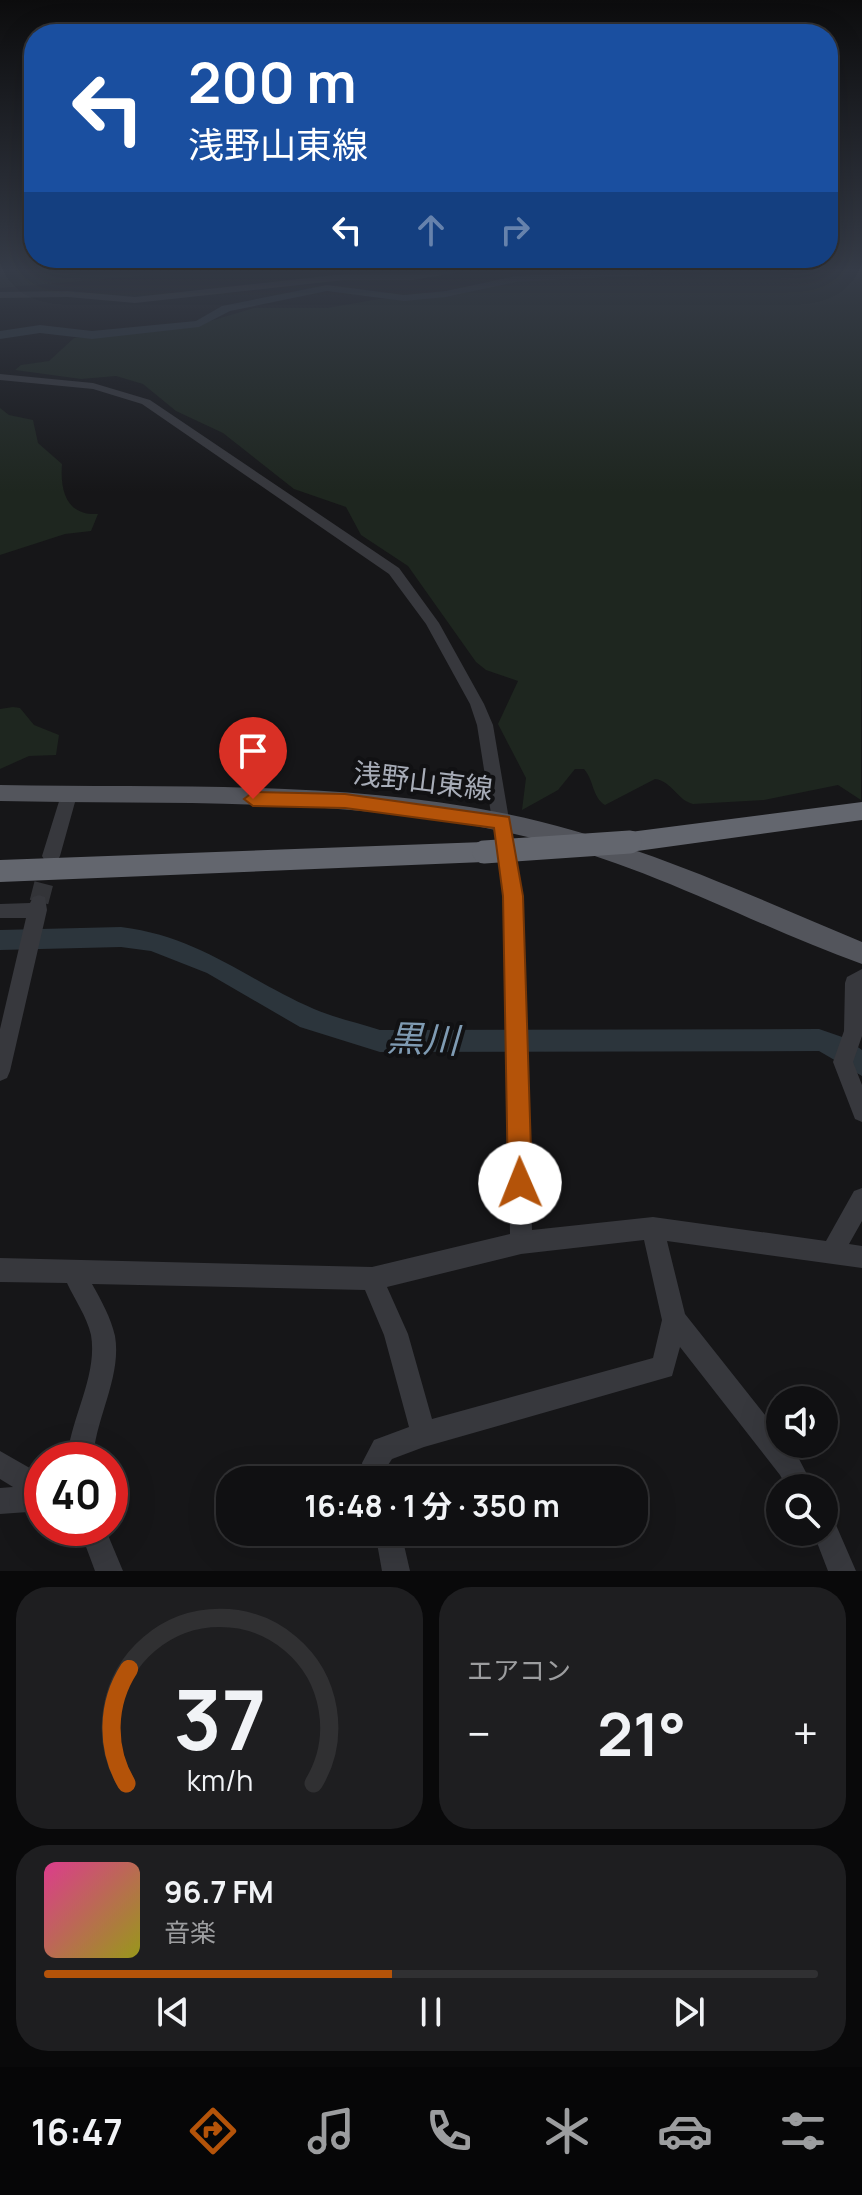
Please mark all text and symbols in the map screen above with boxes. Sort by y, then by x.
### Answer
text: 200 m [188,43,357,120]
icon: left [56,56,160,160]
text: 浅野山東線 [188,120,368,169]
icon: left [325,208,369,252]
icon: ahead [409,208,453,252]
icon: right [493,208,537,252]
pin [219,717,287,799]
icon: arrive [231,729,275,773]
street label: 浅野山東線 [351,753,495,807]
water label: 黒川 [386,1013,464,1064]
position arrow [478,1141,562,1225]
map controls [766,1386,838,1546]
button: sound [766,1386,838,1458]
speed limit sign: 40 [24,1442,128,1546]
button: search [766,1474,838,1546]
text: 16:48 · 1 分 · 350 m [304,1485,560,1526]
text: エアコン [467,1652,571,1688]
text: 37 [173,1661,266,1775]
text: 21° [597,1692,686,1774]
text: − [467,1703,491,1763]
text: + [793,1703,818,1763]
text: km/h [186,1761,253,1800]
text: 96.7 FM [164,1871,274,1912]
text: 音楽 [164,1914,216,1950]
icon: previous [151,1990,195,2034]
icon: pause [409,1990,453,2034]
icon: next [667,1990,711,2034]
icon: directions [185,2103,241,2159]
icon: music [303,2103,359,2159]
icon: phone [421,2103,477,2159]
icon: climate [539,2103,595,2159]
icon: car [657,2103,713,2159]
icon: filters [775,2103,831,2159]
text: 16:47 [31,2107,123,2156]

